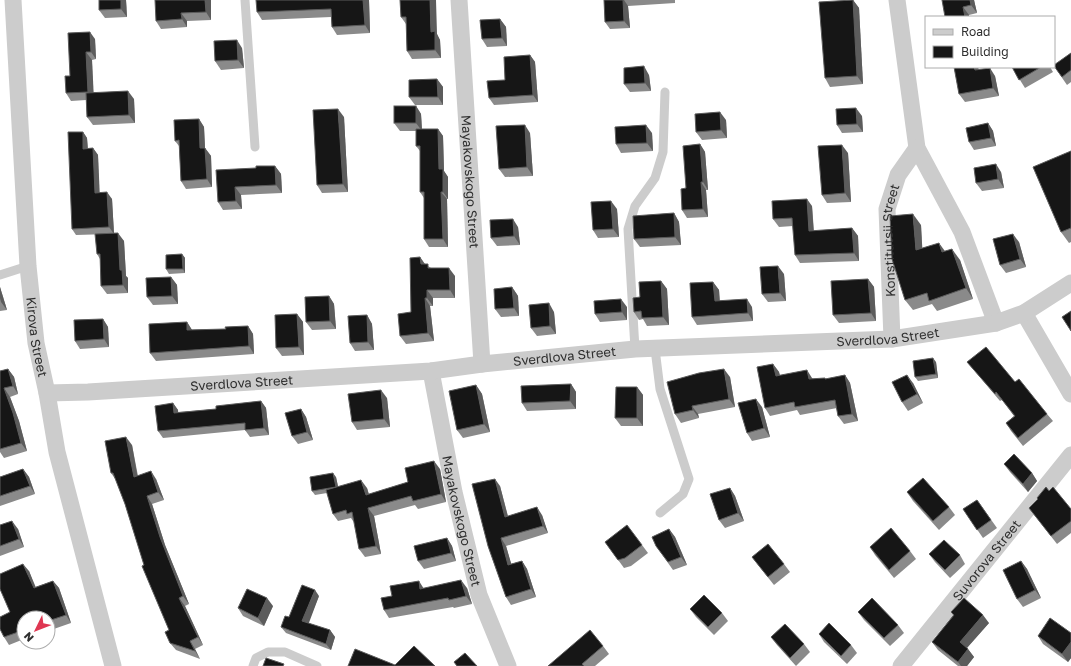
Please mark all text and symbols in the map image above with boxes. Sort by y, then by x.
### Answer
legend [925,16,1055,68]
text: Road [961,24,990,39]
text: Building [961,44,1009,59]
street label: Mayakovskogo Street [458,114,483,249]
street label: Konstitutsii Street [879,182,903,297]
street label: Kirova Street [23,296,51,379]
street label: Sverdlova Street [836,324,940,349]
street label: Sverdlova Street [512,343,617,369]
street label: Sverdlova Street [190,371,294,394]
street label: Mayakovskogo Street [439,454,485,588]
street label: Suvorova Street [949,516,1024,604]
north arrow [16,610,56,650]
text: N [21,630,36,645]

